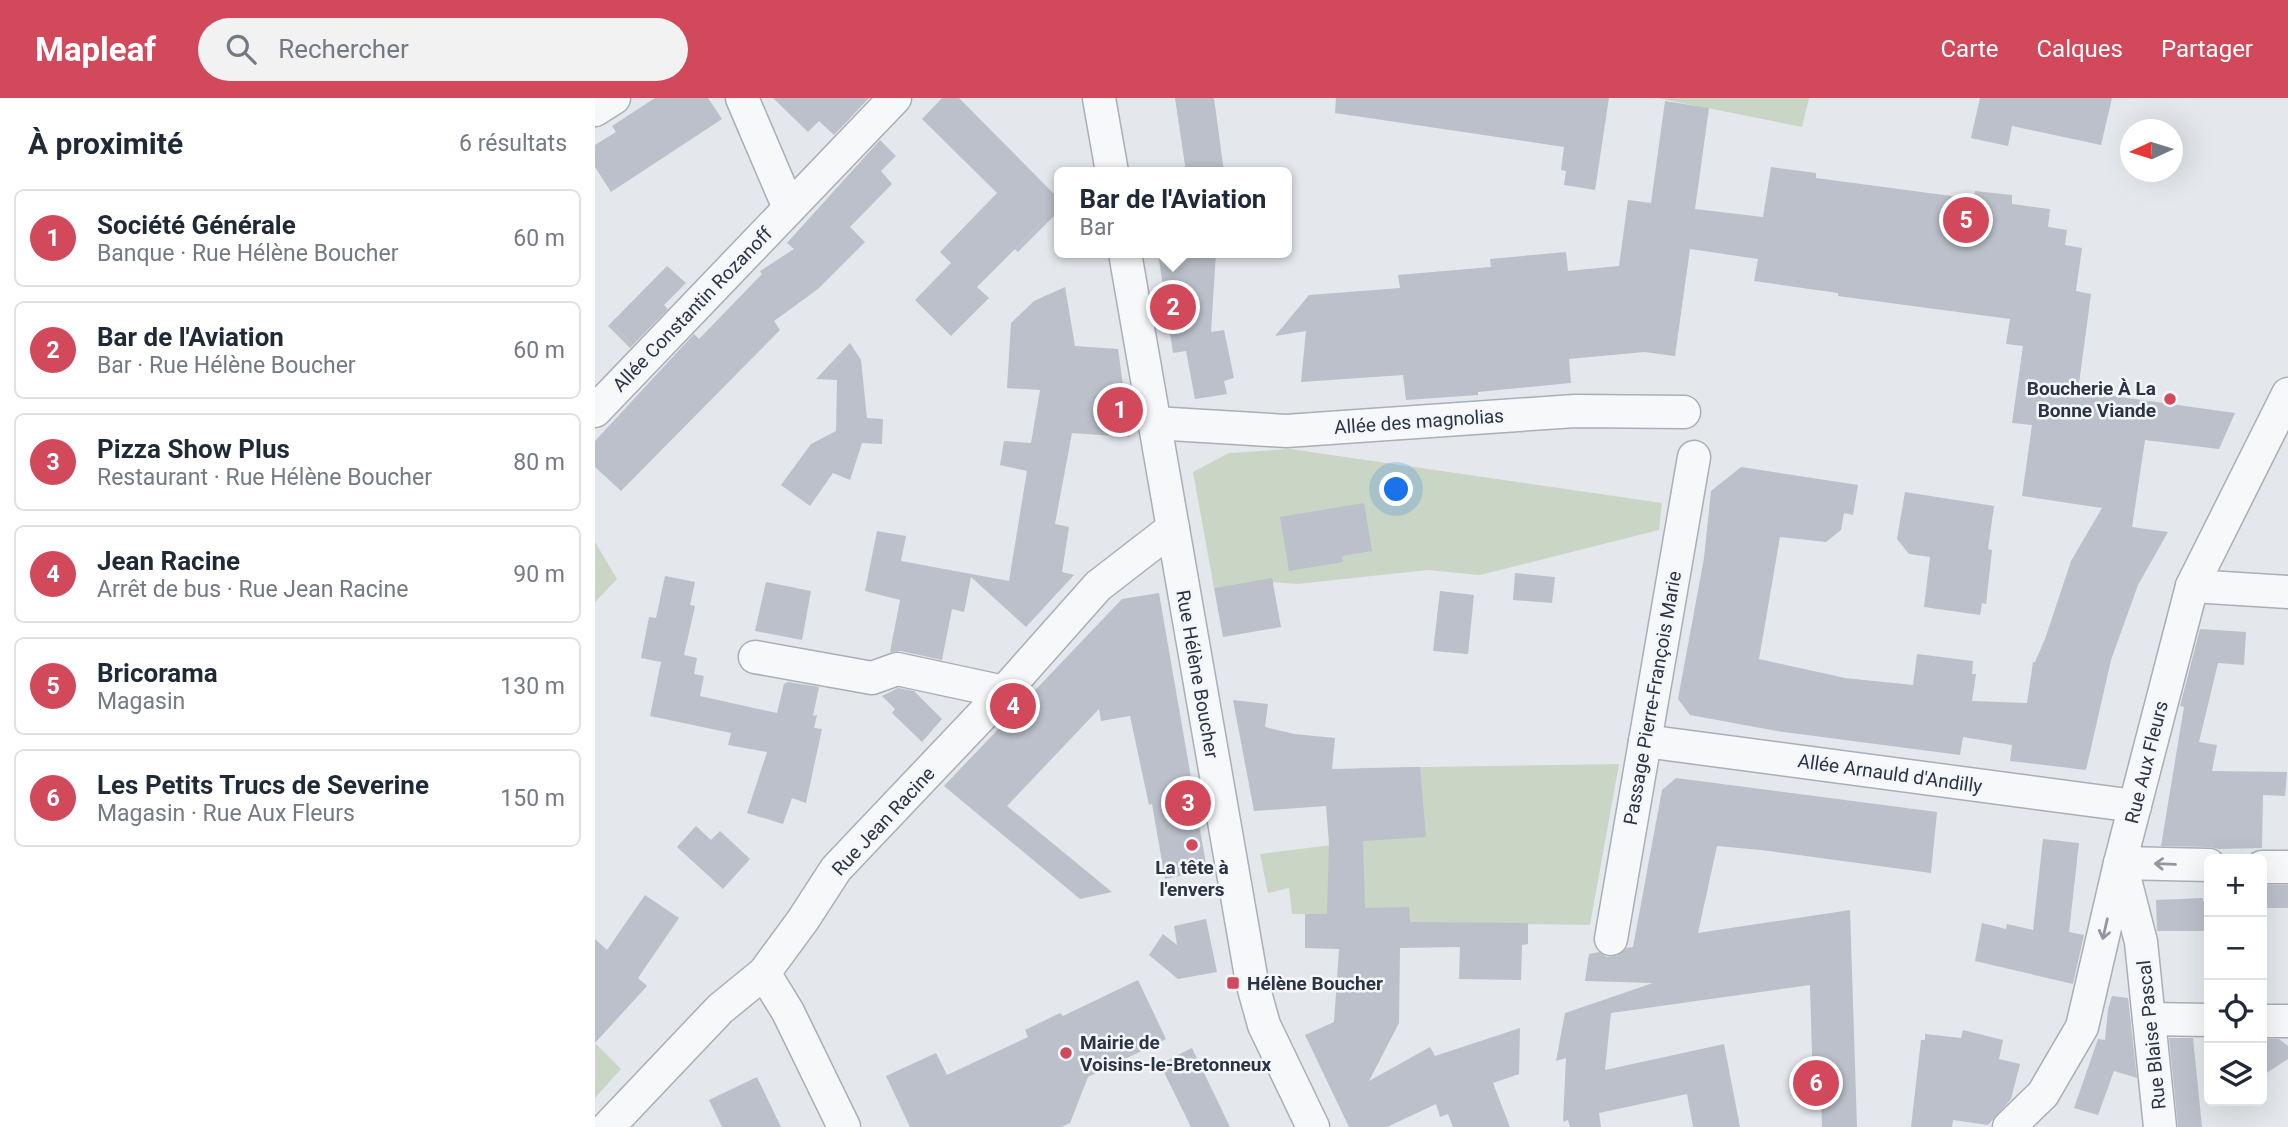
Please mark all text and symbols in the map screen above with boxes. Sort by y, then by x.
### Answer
search box [198,18,688,81]
text: Mapleaf [35,30,156,69]
icon: search [222,30,260,68]
text: Rechercher [278,34,409,64]
text: Carte [1940,35,1998,63]
text: Calques [2036,35,2123,63]
text: Partager [2161,35,2253,63]
north arrow [2120,119,2183,182]
text: À proximité [28,126,183,161]
text: 6 résultats [459,130,567,157]
popup [1054,167,1292,258]
text: Bar de l'Aviation [1080,184,1266,214]
pin: 5 [1943,194,1989,246]
text: Société Générale [97,210,296,240]
text: Bar [1080,214,1114,241]
street label: Allée Constantin Rozanoff [608,222,777,396]
text: 1 [46,225,60,252]
text: 60 m [513,225,565,252]
text: Banque · Rue Hélène Boucher [97,240,398,267]
pin: 2 [1150,281,1196,333]
text: Bar de l'Aviation [97,322,284,352]
text: 2 [46,337,60,364]
text: 60 m [513,337,565,364]
text: Bar · Rue Hélène Boucher [97,352,356,379]
place label: Boucherie À La Bonne Viande [2027,377,2156,422]
pin: 1 [1097,384,1143,436]
marker: Boucherie À La Bonne Viande [2162,391,2178,407]
street label: Allée des magnolias [1333,404,1505,439]
text: Pizza Show Plus [97,434,290,464]
text: 3 [46,449,60,476]
text: 80 m [513,449,565,476]
text: Restaurant · Rue Hélène Boucher [97,464,432,491]
your location [1379,472,1413,506]
text: Jean Racine [97,546,240,576]
text: 4 [46,561,60,588]
text: 90 m [513,561,565,588]
street label: Passage Pierre-François Marie [1619,569,1686,827]
text: Arrêt de bus · Rue Jean Racine [97,576,408,603]
street label: Rue Hélène Boucher [1171,588,1224,761]
text: Bricorama [97,658,218,688]
text: 5 [46,673,60,700]
text: 130 m [500,673,565,700]
pin: 4 [990,680,1036,732]
text: Magasin [97,688,185,715]
street label: Rue Aux Fleurs [2120,698,2173,826]
street label: Allée Arnauld d'Andilly [1796,749,1984,798]
street label: Rue Jean Racine [827,762,940,880]
text: Les Petits Trucs de Severine [97,770,429,800]
pin: 3 [1165,777,1211,829]
text: 6 [46,785,60,812]
text: 150 m [500,785,565,812]
text: Magasin · Rue Aux Fleurs [97,800,355,827]
marker: La tête à l'envers [1184,837,1200,853]
map controls [2204,854,2267,1106]
button: + [2204,854,2267,917]
place label: La tête à l'envers [1155,856,1229,901]
one-way arrow [2154,857,2177,871]
one-way arrow [2098,917,2111,940]
button: − [2204,917,2267,980]
street label: Rue Blaise Pascal [2132,959,2171,1111]
place label: Hélène Boucher [1247,972,1383,995]
marker: Hélène Boucher [1225,975,1241,991]
button: locate [2204,980,2267,1043]
place label: Mairie de Voisins-le-Bretonneux [1080,1031,1271,1076]
button: layers [2204,1043,2267,1106]
marker: Mairie de Voisins-le-Bretonneux [1058,1045,1074,1061]
pin: 6 [1793,1057,1839,1109]

